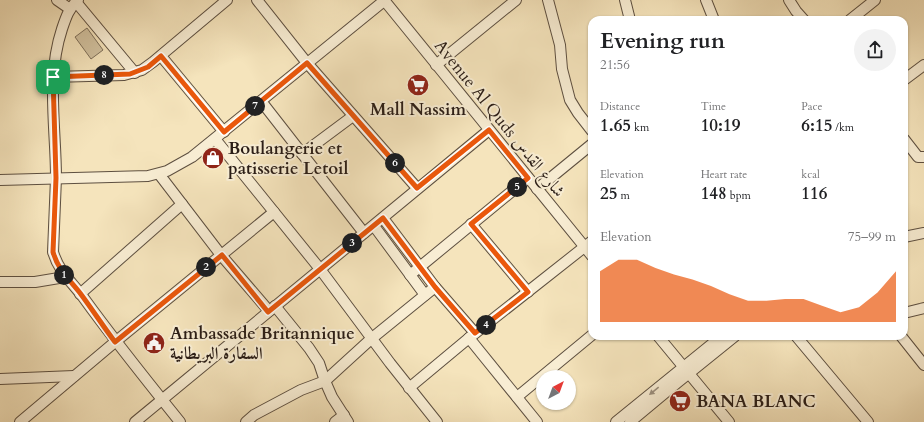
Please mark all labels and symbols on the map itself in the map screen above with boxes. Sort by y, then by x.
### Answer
street label: Avenue Al Quds شارع القدس [427,35,570,203]
pin [36,60,70,94]
pin: 8 [94,65,114,85]
supermarket icon: Mall Nassim [405,72,431,98]
pin: 7 [245,96,265,116]
place label: Mall Nassim [370,98,466,121]
place label: Boulangerie et patisserie Letoil [228,137,349,180]
shop icon: Boulangerie et patisserie Letoil [200,145,226,171]
pin: 6 [385,153,405,173]
pin: 5 [507,177,527,197]
pin: 3 [342,233,362,253]
pin: 2 [196,257,216,277]
pin: 1 [54,265,74,285]
pin: 4 [476,315,496,335]
place label: Ambassade Britannique السفارة البريطانية [170,322,355,365]
public building icon: Ambassade Britannique السفارة البريطانية [141,330,167,356]
north arrow [536,370,576,410]
one-way arrow [648,387,659,396]
supermarket icon: BANA BLANC [667,388,693,414]
place label: BANA BLANC [696,390,816,413]

